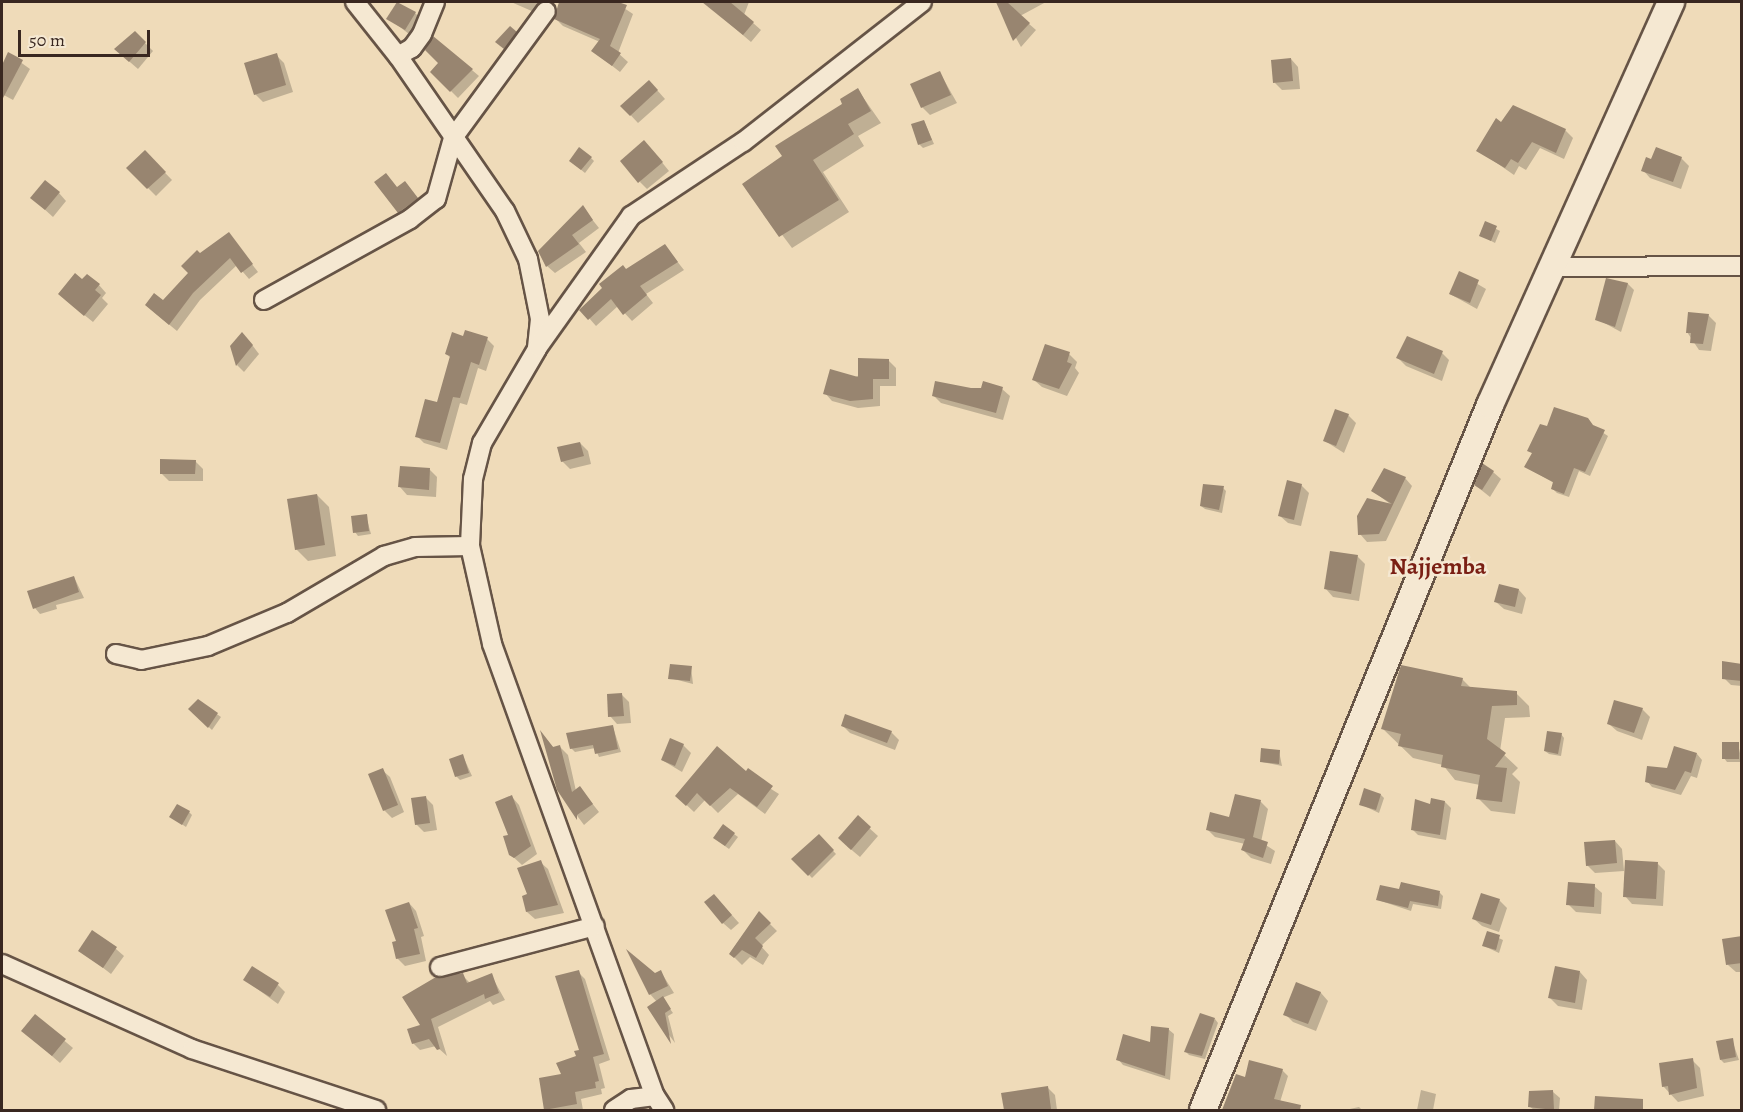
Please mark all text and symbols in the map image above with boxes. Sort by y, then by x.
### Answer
scale bar [21,18,153,56]
text: 50 m [29,28,65,52]
district label: Najjemba [1390,553,1486,581]

